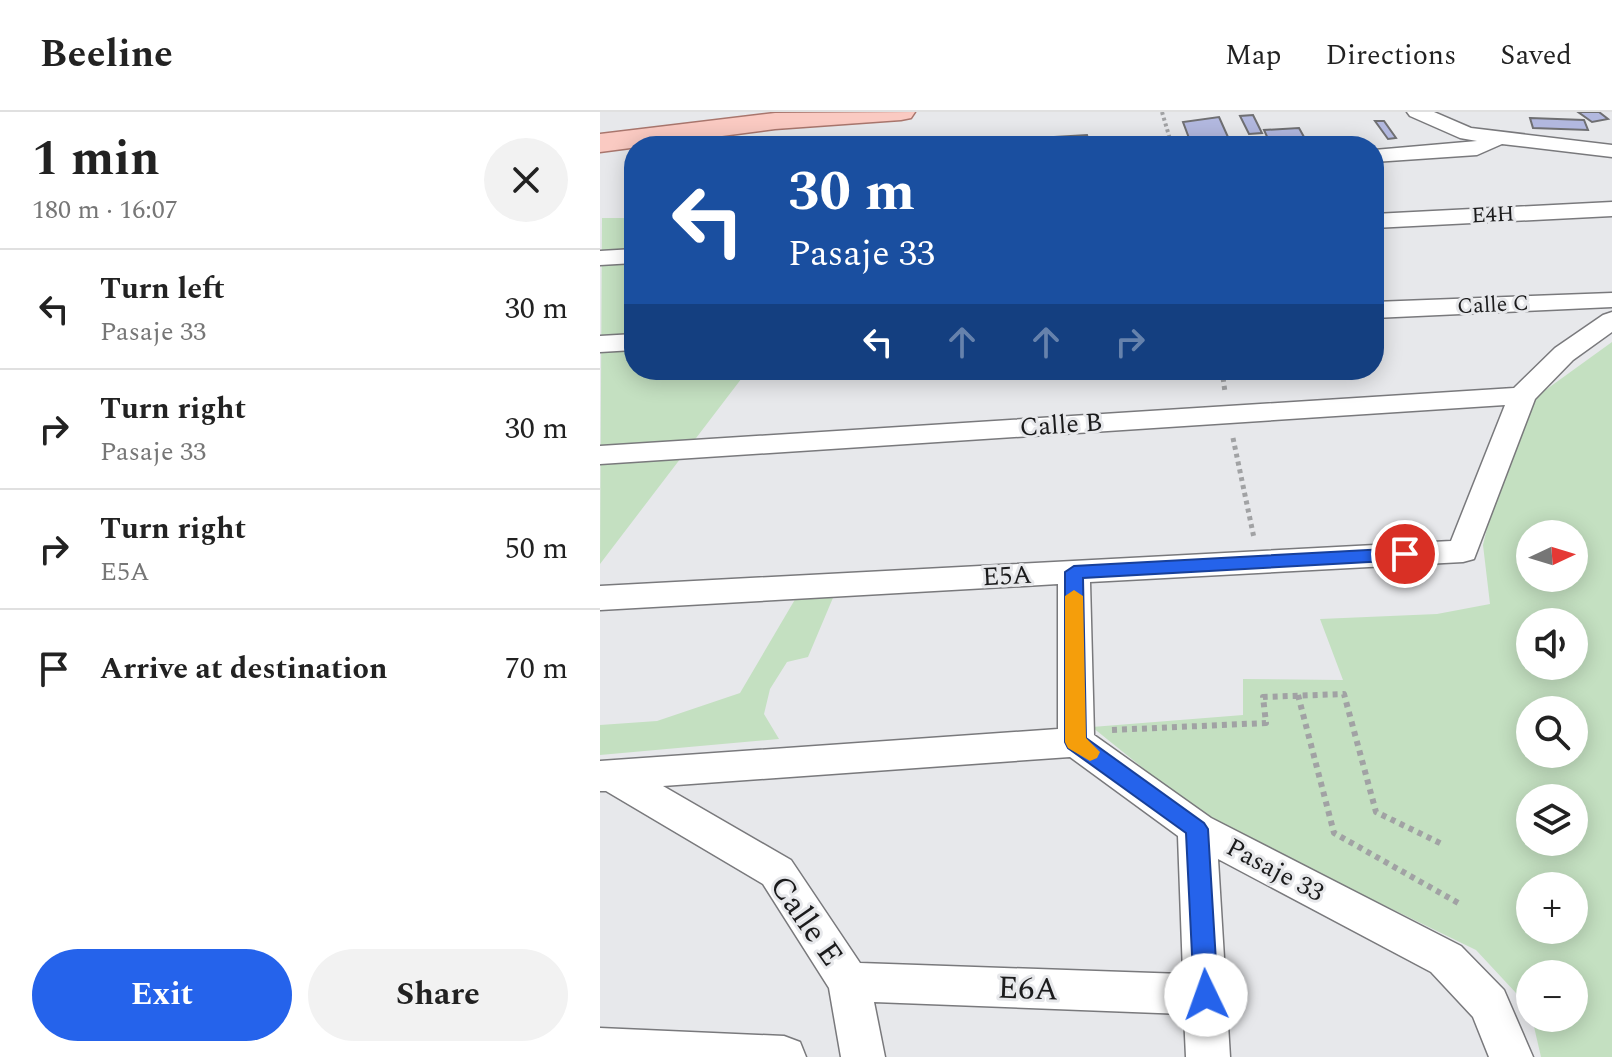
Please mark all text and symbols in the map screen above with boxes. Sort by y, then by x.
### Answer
text: Beeline [40,26,173,84]
text: Map [1225,34,1282,77]
text: Directions [1326,34,1456,77]
text: Saved [1500,34,1572,77]
text: 1 min [32,123,160,196]
button: close [484,138,568,222]
text: 30 m [788,150,915,235]
icon: left [656,168,760,272]
text: 180 m · 16:07 [32,190,178,230]
street label: E4H [1471,197,1515,233]
text: Pasaje 33 [788,227,935,282]
text: Turn left [100,266,225,312]
text: 30 m [505,286,568,332]
icon: left [32,287,76,331]
street label: Calle C [1456,287,1530,323]
text: Pasaje 33 [100,312,206,352]
icon: left [856,320,900,364]
icon: ahead [940,320,984,364]
icon: ahead [1024,320,1068,364]
icon: right [1108,320,1152,364]
text: Turn right [100,386,246,432]
street label: Calle B [1018,402,1104,448]
text: 30 m [505,406,568,452]
icon: right [32,407,76,451]
text: Pasaje 33 [100,432,206,472]
text: Turn right [100,506,246,552]
pin [1371,520,1439,588]
north arrow [1516,520,1588,592]
map controls [1516,520,1588,1032]
text: 50 m [505,526,568,572]
icon: right [32,527,76,571]
icon: arrive [1383,532,1427,576]
text: E5A [100,552,149,592]
street label: E5A [981,555,1033,597]
button: sound [1516,608,1588,680]
text: Arrive at destination [100,646,387,692]
text: 70 m [505,646,568,692]
icon: arrive [32,647,76,691]
button: search [1516,696,1588,768]
button: layers [1516,784,1588,856]
street label: Pasaje 33 [1219,827,1331,913]
street label: Calle E [757,865,855,977]
button: + [1516,872,1588,944]
button: Exit [32,949,292,1041]
button: Share [308,949,568,1041]
position arrow [1164,953,1248,1037]
button: − [1516,960,1588,1032]
street label: E6A [997,963,1059,1015]

